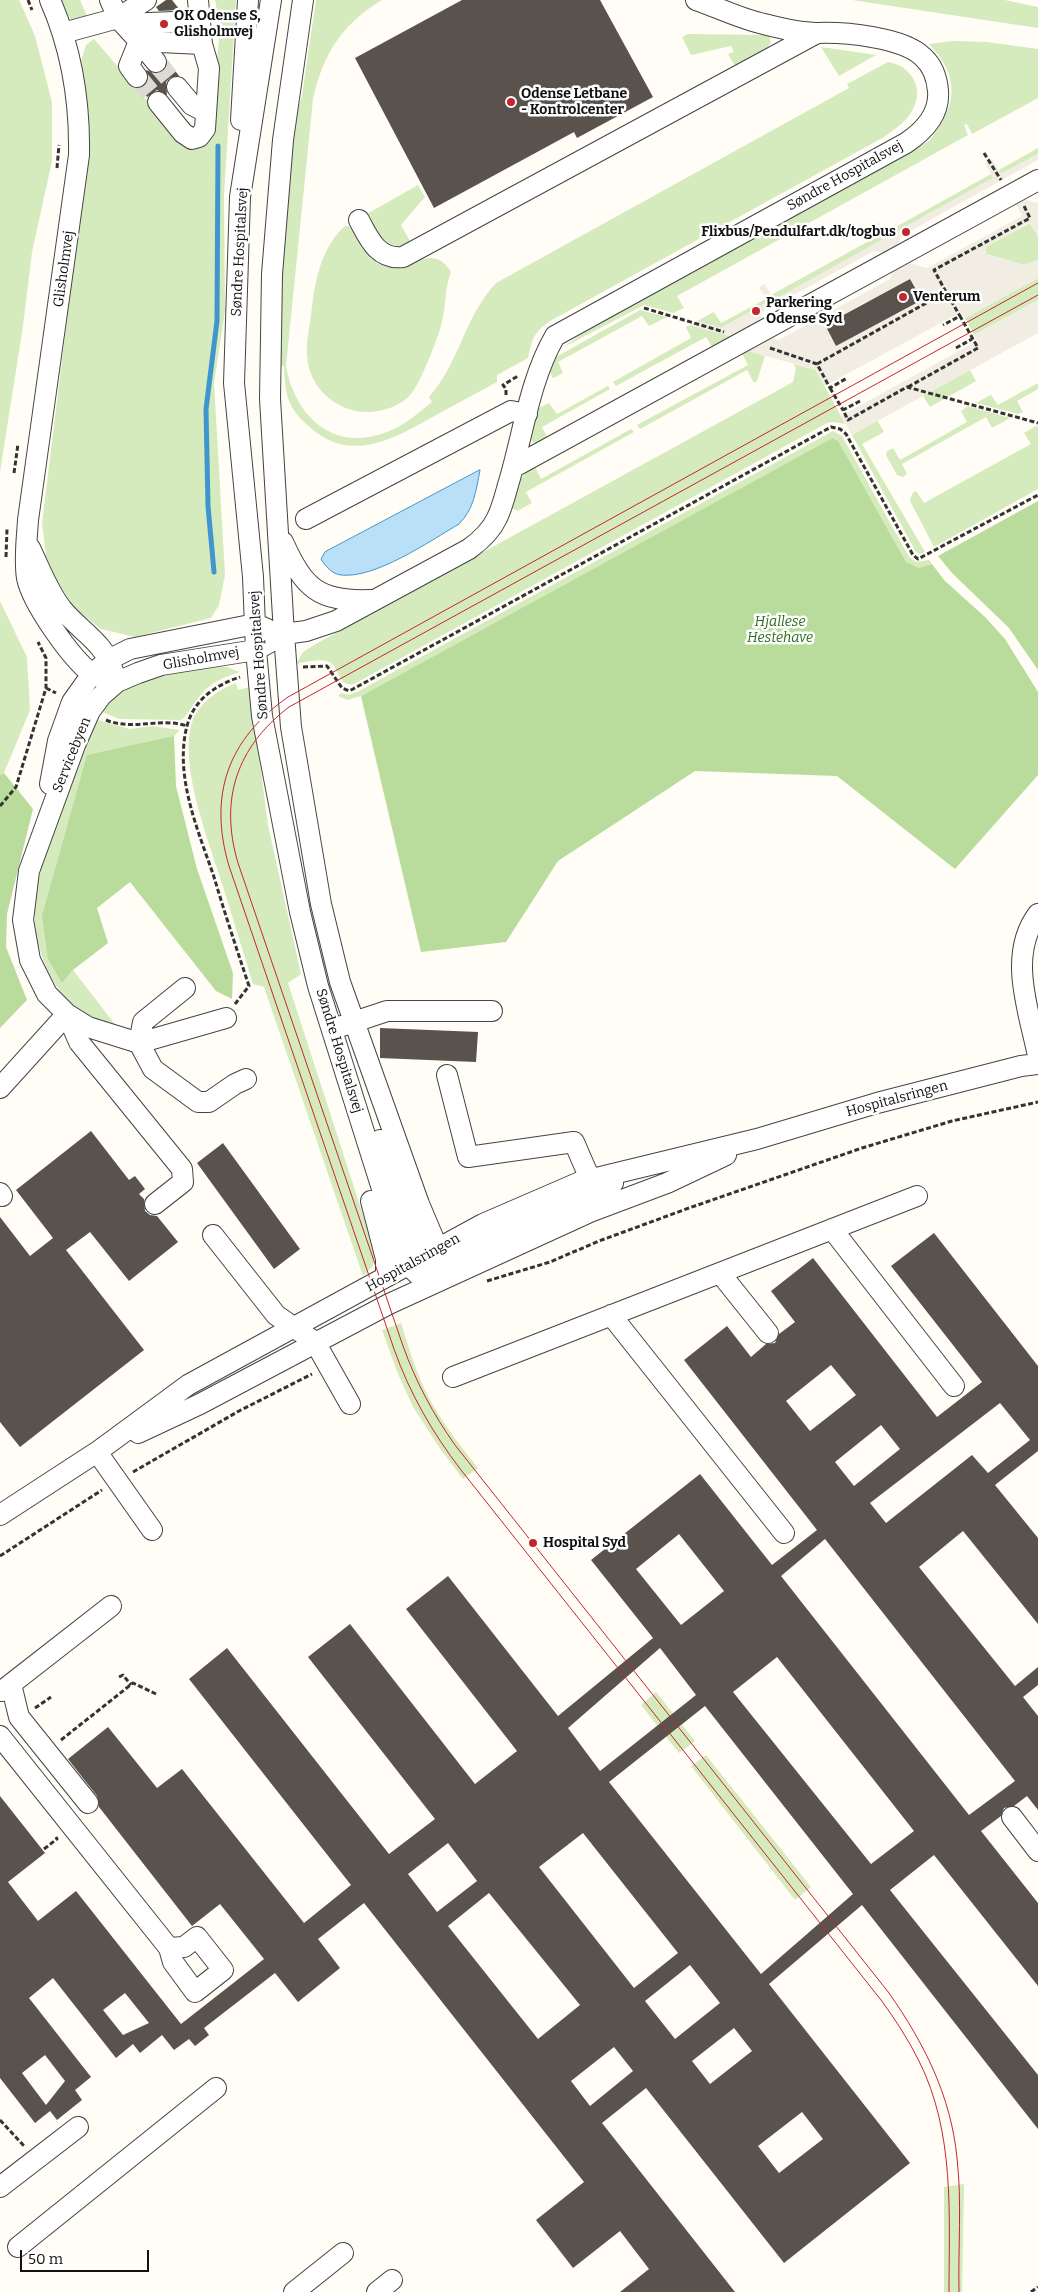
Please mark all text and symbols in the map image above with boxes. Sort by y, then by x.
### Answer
place label: OK Odense S, Glisholmvej [174,8,261,40]
marker: OK Odense S, Glisholmvej [158,18,170,30]
place label: Odense Letbane - Kontrolcenter [521,86,627,118]
marker: Odense Letbane - Kontrolcenter [505,96,517,108]
street label: Søndre Hospitalsvej [784,137,906,215]
street label: Søndre Hospitalsvej [228,187,252,317]
place label: Flixbus/Pendulfart.dk/togbus [701,224,896,240]
marker: Flixbus/Pendulfart.dk/togbus [900,226,912,238]
street label: Glisholmvej [50,230,78,308]
place label: Venterum [913,289,980,305]
marker: Venterum [897,291,909,303]
place label: Parkering Odense Syd [766,295,843,328]
marker: Parkering Odense Syd [750,305,762,317]
street label: Søndre Hospitalsvej [246,590,272,720]
park label: Hjallese Hestehave [747,614,813,646]
street label: Glisholmvej [162,644,240,674]
street label: Servicebyen [49,715,95,795]
street label: Søndre Hospitalsvej [312,987,366,1115]
street label: Hospitalsringen [844,1077,950,1121]
street label: Hospitalsringen [363,1230,463,1296]
place label: Hospital Syd [543,1535,626,1551]
marker: Hospital Syd [527,1537,539,1549]
scale bar [22,2240,151,2272]
text: 50 m [28,2250,63,2268]

